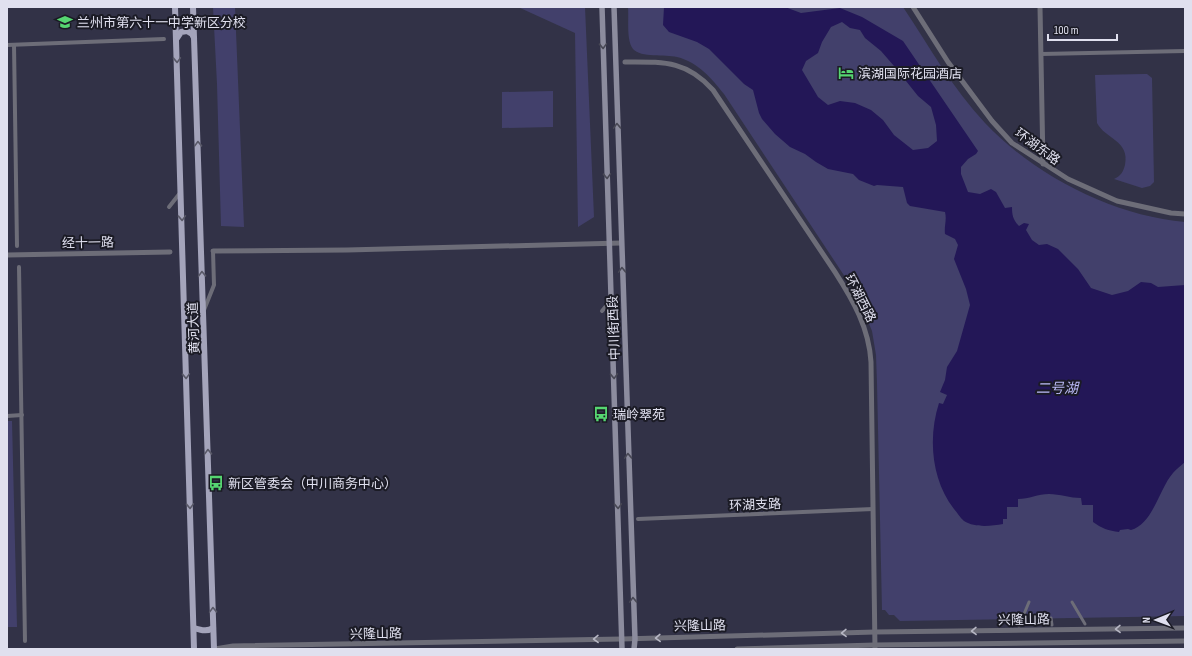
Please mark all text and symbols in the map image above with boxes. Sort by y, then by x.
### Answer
school or university icon: 兰州市第六十一中学新区分校 [56,13,74,31]
place label: 兰州市第六十一中学新区分校 [77,15,246,31]
scale bar [1048,16,1117,42]
text: 100 m [1054,23,1079,38]
one-way arrow [599,43,608,49]
one-way arrow [173,57,181,63]
hotel icon: 滨湖国际花园酒店 [837,64,855,82]
place label: 滨湖国际花园酒店 [858,66,962,82]
one-way arrow [613,123,621,129]
street label: 环湖东路 [1012,125,1063,169]
one-way arrow [194,141,202,147]
one-way arrow [603,173,612,179]
one-way arrow [177,215,186,221]
street label: 经十一路 [62,235,114,251]
one-way arrow [618,267,626,273]
one-way arrow [198,271,206,277]
street label: 环湖西路 [841,272,879,325]
street label: 中川街西段 [605,295,623,361]
street label: 黄河大道 [185,302,203,354]
one-way arrow [182,373,190,379]
one-way arrow [609,373,618,379]
water label: 二号湖 [1036,380,1080,397]
bus stop icon: 瑞岭翠苑 [592,405,610,423]
place label: 瑞岭翠苑 [613,407,665,423]
one-way arrow [203,449,212,455]
one-way arrow [624,453,633,459]
bus stop icon: 新区管委会（中川商务中心） [207,474,225,492]
place label: 新区管委会（中川商务中心） [228,476,397,492]
street label: 环湖支路 [729,496,781,514]
one-way arrow [186,503,194,509]
one-way arrow [613,503,622,509]
one-way arrow [629,597,637,603]
north arrow [1136,600,1176,640]
one-way arrow [208,607,217,613]
street label: 兴隆山路 [998,612,1050,628]
text: N [1140,617,1153,623]
street label: 兴隆山路 [674,618,726,634]
one-way arrow [1115,625,1121,633]
street label: 兴隆山路 [350,626,402,642]
one-way arrow [971,627,977,635]
one-way arrow [841,629,847,637]
one-way arrow [655,633,661,642]
one-way arrow [593,635,599,644]

